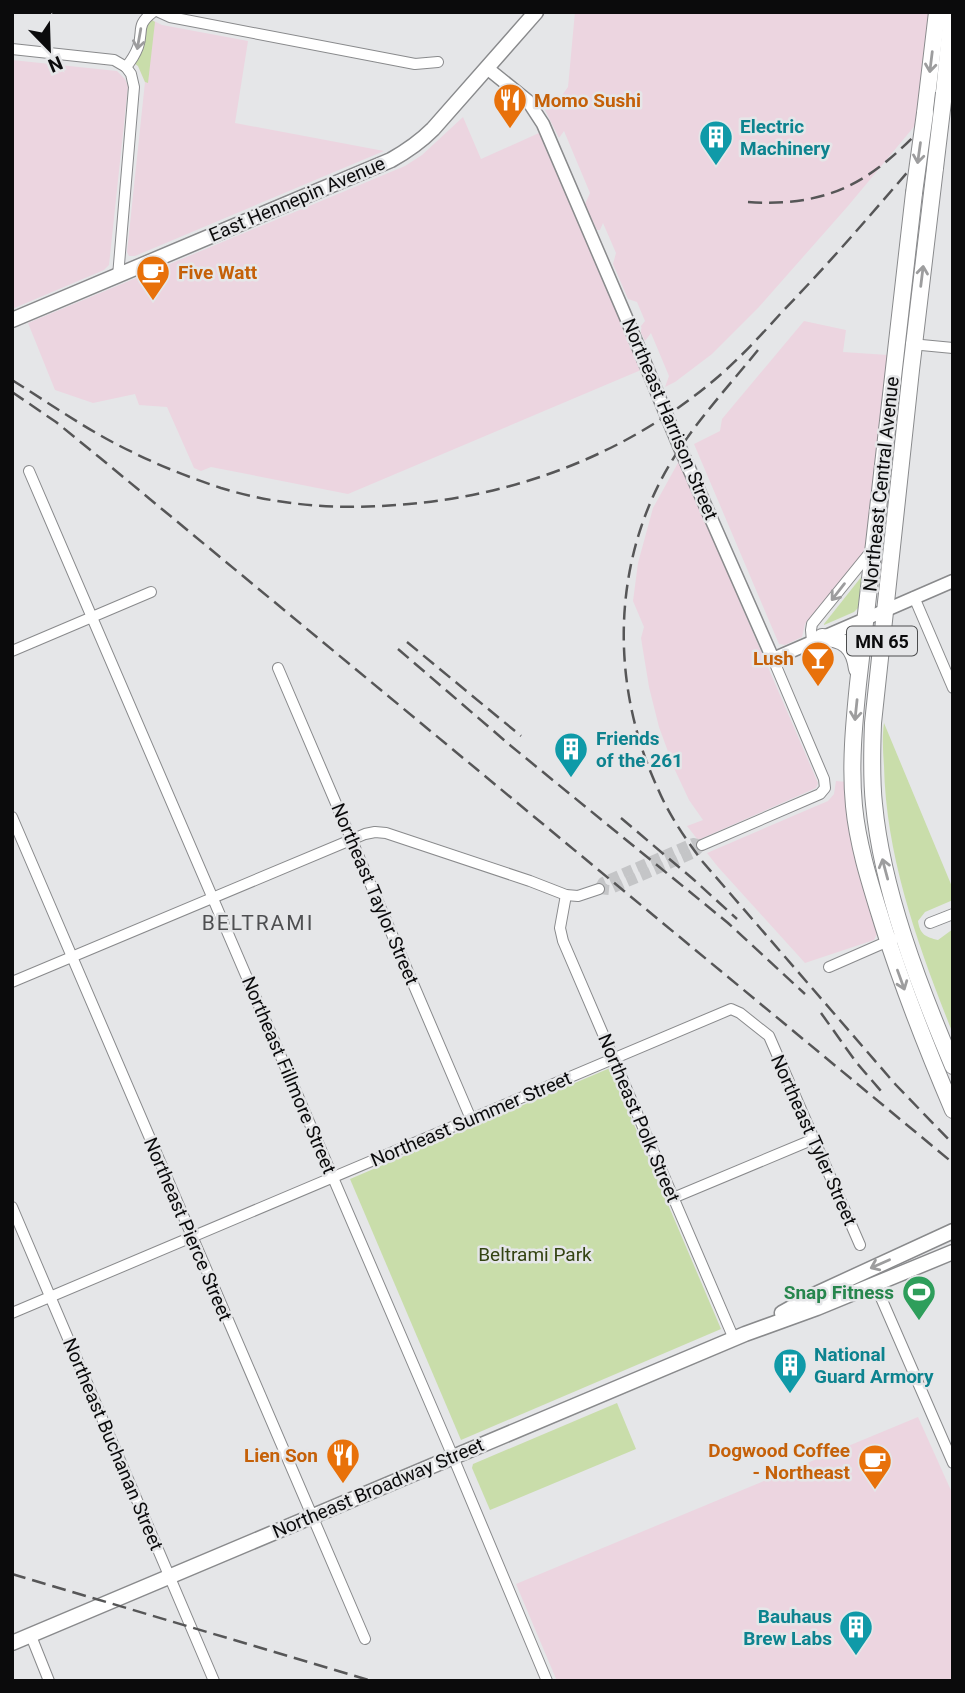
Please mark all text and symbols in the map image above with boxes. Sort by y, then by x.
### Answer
north arrow [14,14,84,84]
one-way arrow [132,27,145,50]
text: N [45,51,66,77]
one-way arrow [925,51,938,73]
restaurant icon: Momo Sushi [491,81,529,130]
place label: Momo Sushi [534,89,641,112]
place label: Electric Machinery [740,115,830,160]
building icon: Electric Machinery [697,118,735,167]
one-way arrow [913,141,926,164]
street label: East Hennepin Avenue [205,151,389,247]
cafe icon: Five Watt [134,253,172,302]
place label: Five Watt [178,261,258,284]
one-way arrow [915,265,928,288]
street label: Northeast Harrison Street [617,315,723,523]
street label: Northeast Central Avenue [858,375,904,593]
one-way arrow [830,583,846,601]
road number: MN 65 [847,626,917,656]
bar icon: Lush [799,639,837,688]
place label: Lush [753,647,794,670]
one-way arrow [849,698,862,721]
place label: Friends of the 261 [596,727,683,772]
building icon: Friends of the 261 [552,730,590,779]
street label: Northeast Taylor Street [326,800,424,988]
one-way arrow [878,858,891,881]
district label: BELTRAMI [202,911,314,935]
one-way arrow [896,968,908,990]
street label: Northeast Fillmore Street [237,973,341,1177]
street label: Northeast Polk Street [593,1030,685,1206]
street label: Northeast Tyler Street [766,1051,862,1229]
street label: Northeast Summer Street [367,1066,575,1172]
street label: Northeast Pierce Street [139,1134,237,1324]
park label: Beltrami Park [478,1243,592,1266]
one-way arrow [870,1258,892,1271]
sports icon: Snap Fitness [900,1273,938,1322]
place label: Snap Fitness [784,1281,894,1304]
street label: Northeast Buchanan Street [58,1334,168,1554]
place label: National Guard Armory [814,1343,934,1388]
building icon: National Guard Armory [771,1346,809,1395]
street label: Northeast Broadway Street [269,1433,487,1543]
restaurant icon: Lien Son [324,1436,362,1485]
place label: Dogwood Coffee - Northeast [708,1439,851,1484]
cafe icon: Dogwood Coffee - Northeast [856,1442,894,1491]
place label: Lien Son [244,1444,318,1467]
place label: Bauhaus Brew Labs [743,1605,832,1650]
building icon: Bauhaus Brew Labs [837,1608,875,1657]

